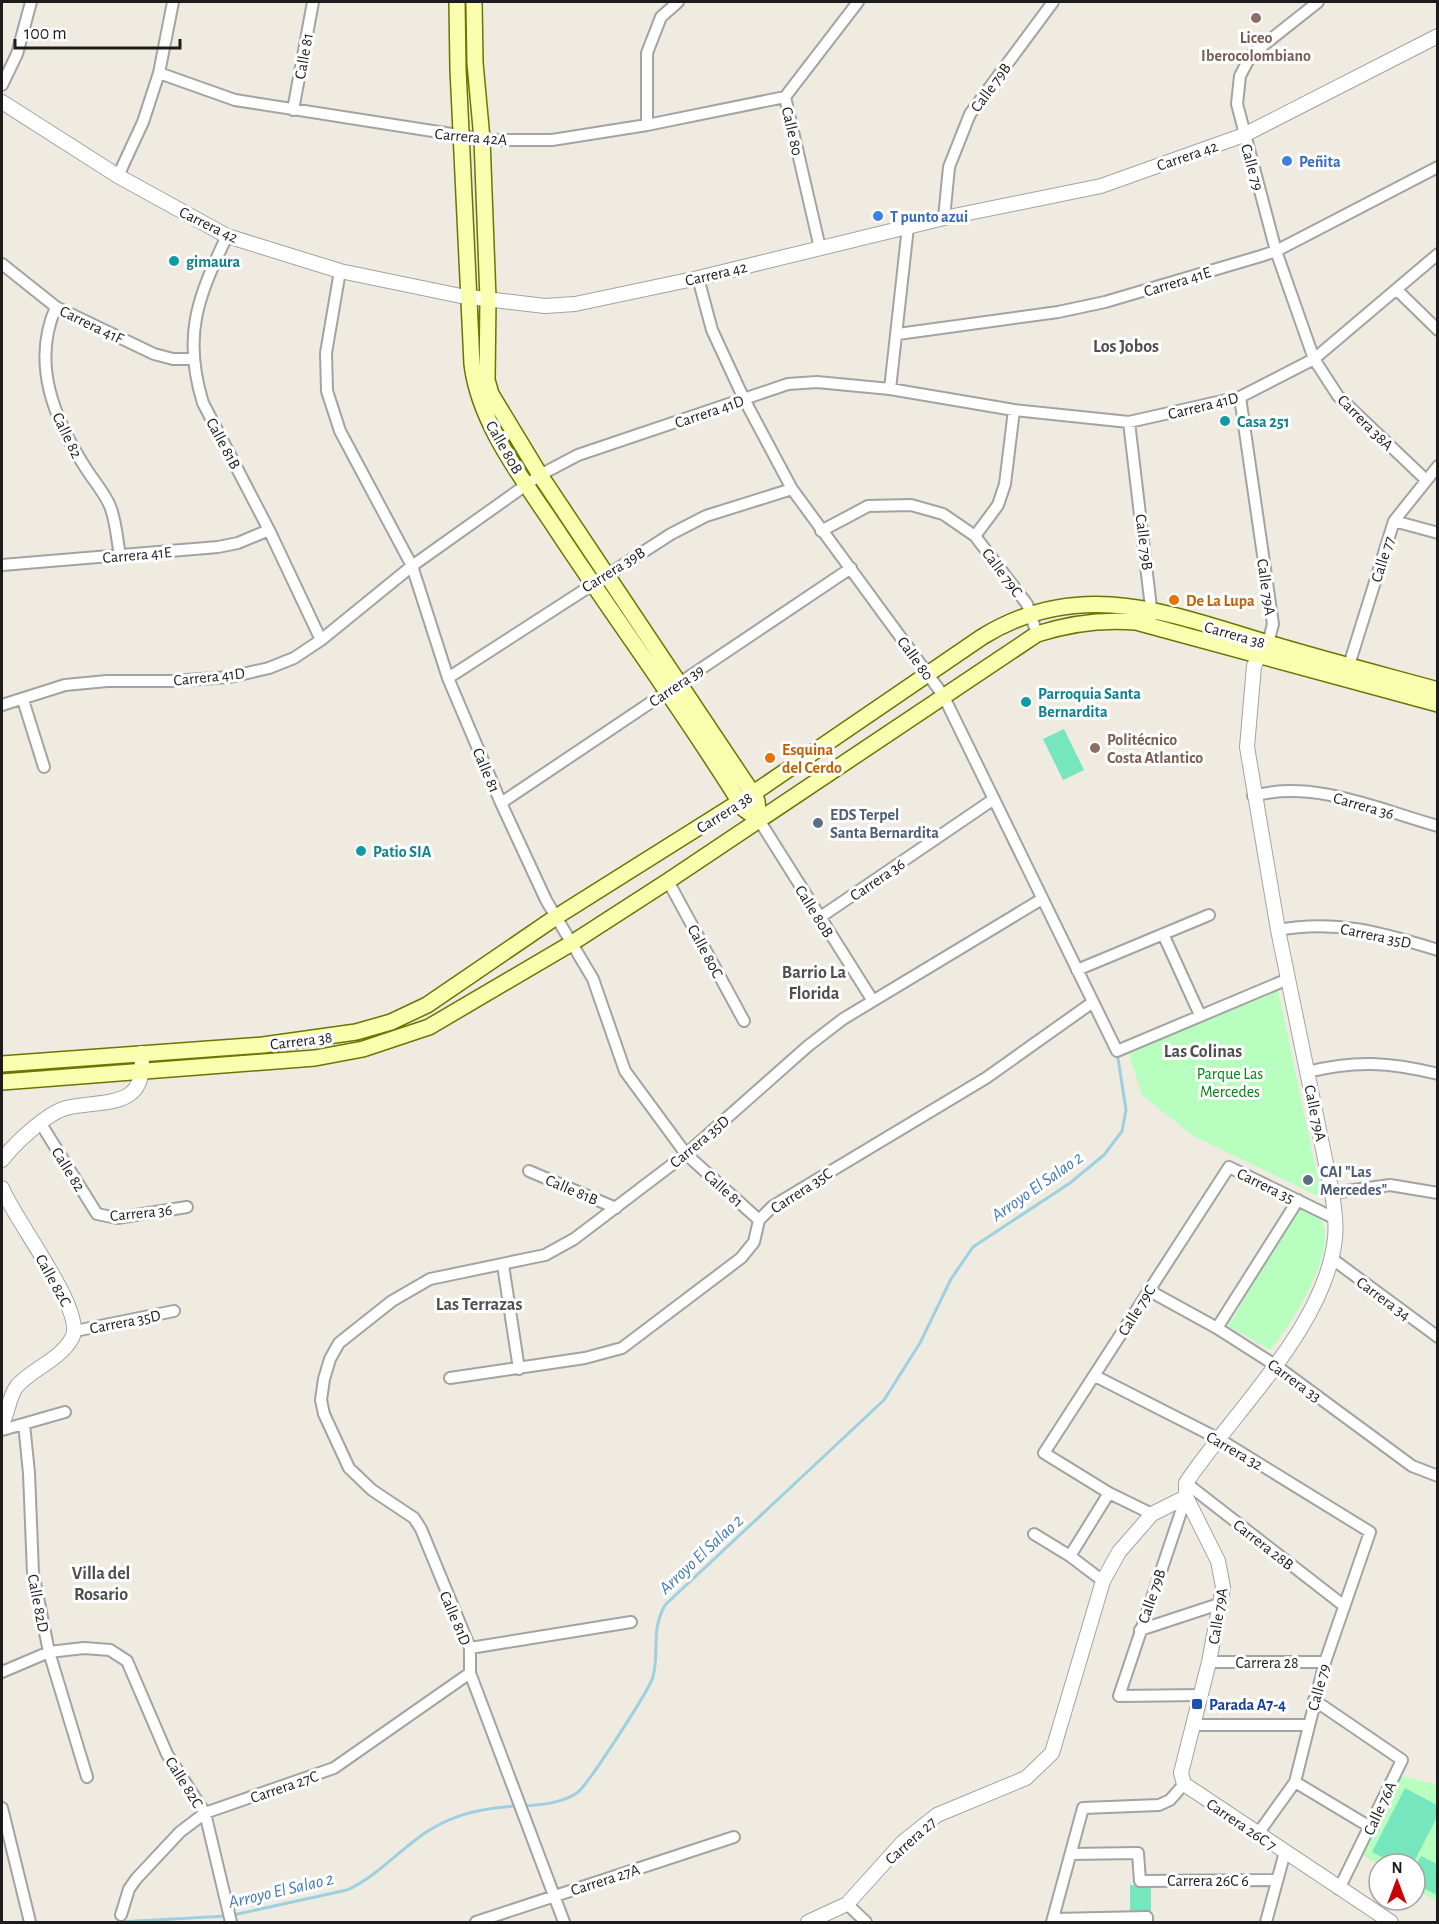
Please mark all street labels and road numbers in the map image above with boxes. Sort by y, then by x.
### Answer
street label: Calle 81 [292,32,316,81]
street label: Calle 79B [968,60,1014,115]
street label: Calle 80 [779,105,805,157]
street label: Carrera 42A [434,126,508,148]
street label: Carrera 42 [1155,138,1220,174]
street label: Calle 79 [1238,142,1266,192]
street label: Carrera 42 [177,204,240,246]
street label: Carrera 42 [684,259,749,289]
street label: Carrera 41E [1142,264,1213,300]
street label: Carrera 41F [57,303,127,348]
street label: Carrera 41D [1166,390,1240,422]
street label: Carrera 38A [1334,392,1396,454]
street label: Carrera 41D [673,393,746,431]
street label: Calle 82 [49,410,85,461]
street label: Calle 81B [203,415,243,472]
street label: Calle 80B [483,418,526,477]
street label: Calle 79B [1133,513,1155,571]
street label: Calle 77 [1368,534,1398,584]
street label: Carrera 41E [102,544,173,566]
street label: Carrera 39B [579,544,648,595]
street label: Calle 79C [979,545,1025,600]
street label: Calle 79A [1254,558,1278,617]
street label: Carrera 38 [1202,619,1267,651]
street label: Calle 80 [894,634,936,683]
street label: Carrera 39 [646,662,707,710]
street label: Carrera 41D [173,665,246,689]
street label: Calle 81 [470,746,503,795]
street label: Carrera 38 [694,790,755,836]
street label: Carrera 36 [1332,790,1396,822]
street label: Carrera 36 [847,856,908,904]
street label: Calle 80B [792,883,836,940]
street label: Carrera 35D [1339,921,1413,951]
street label: Calle 80C [684,922,726,981]
street label: Carrera 38 [269,1029,333,1053]
street label: Calle 79A [1301,1084,1329,1143]
street label: Carrera 35D [667,1113,732,1171]
street label: Calle 82 [49,1145,88,1194]
street label: Carrera 35C [768,1165,835,1217]
street label: Carrera 35 [1234,1165,1297,1207]
street label: Calle 81 [701,1167,746,1210]
street label: Calle 81B [543,1172,600,1208]
street label: Carrera 36 [109,1202,173,1224]
street label: Calle 82C [32,1252,74,1309]
street label: Carrera 34 [1353,1274,1414,1324]
street label: Calle 79C [1115,1282,1159,1339]
street label: Carrera 35D [88,1307,162,1337]
street label: Carrera 33 [1265,1356,1324,1405]
street label: Carrera 32 [1204,1428,1265,1473]
street label: Carrera 28B [1230,1516,1297,1573]
street label: Calle 79B [1135,1567,1169,1626]
street label: Calle 82D [25,1573,51,1634]
street label: Calle 79A [1206,1587,1230,1646]
street label: Calle 81D [437,1589,474,1648]
street label: Carrera 28 [1235,1655,1299,1671]
street label: Calle 79 [1305,1662,1333,1712]
street label: Calle 82C [162,1754,206,1811]
street label: Carrera 27C [248,1768,320,1806]
street label: Calle 76A [1361,1779,1399,1838]
street label: Carrera 26C 7 [1204,1796,1280,1854]
street label: Carrera 27 [882,1814,939,1868]
street label: Carrera 27A [569,1861,642,1899]
street label: Carrera 26C 6 [1167,1873,1249,1889]

